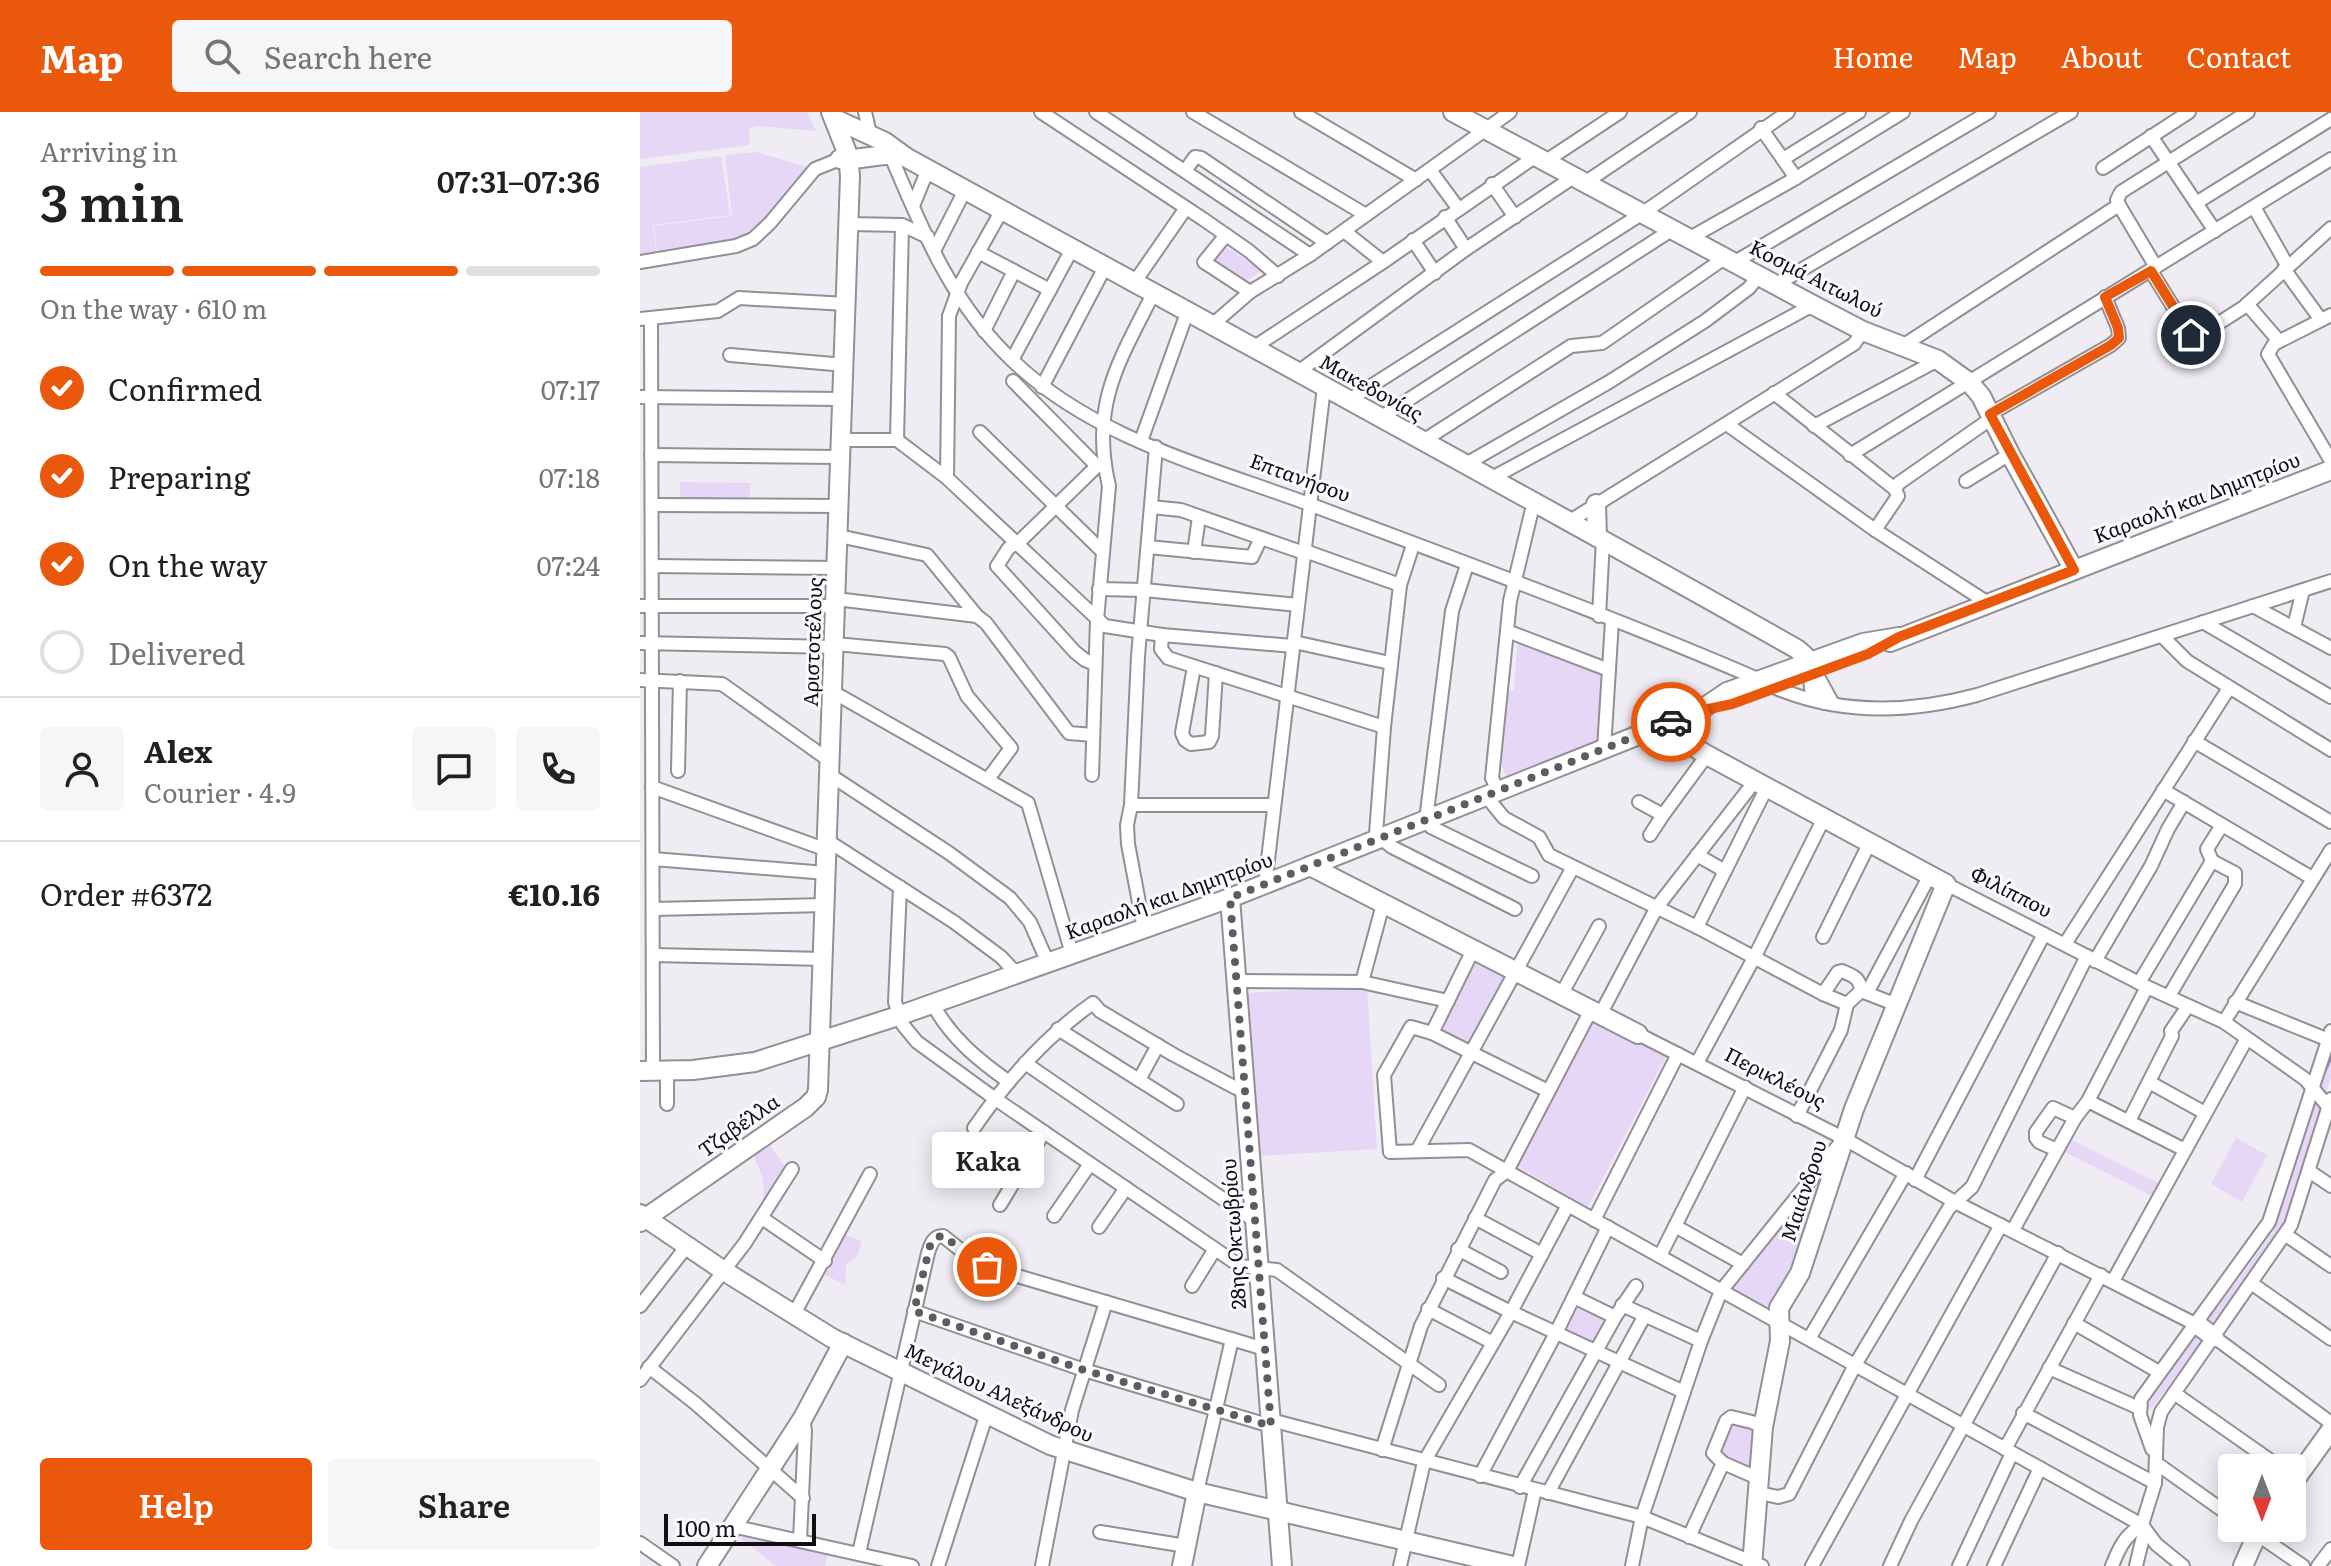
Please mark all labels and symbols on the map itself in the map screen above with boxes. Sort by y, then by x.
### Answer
street label: Κοσμά Αιτωλού [1745,231,1889,324]
pin [2157,301,2225,369]
street label: Μακεδονίας [1314,345,1429,427]
street label: Καραολή και Δημητρίου [2089,443,2304,549]
street label: Επτανήσου [1246,444,1355,508]
street label: Αριστοτέλους [794,577,828,707]
courier [1631,682,1711,762]
street label: Καραολή και Δημητρίου [1060,843,1276,946]
street label: Φιλίππου [1966,857,2058,924]
street label: Περικλέους [1720,1038,1832,1115]
street label: Τζαβέλλα [691,1085,785,1163]
callout: Kaka [931,1131,1043,1187]
street label: Μαιάνδρου [1772,1136,1833,1245]
street label: 28ης Οκτωβρίου [1212,1158,1252,1310]
pin [953,1233,1021,1301]
street label: Μεγάλου Αλεξάνδρου [900,1334,1099,1448]
north arrow [2218,1454,2306,1542]
scale bar [664,1510,816,1546]

